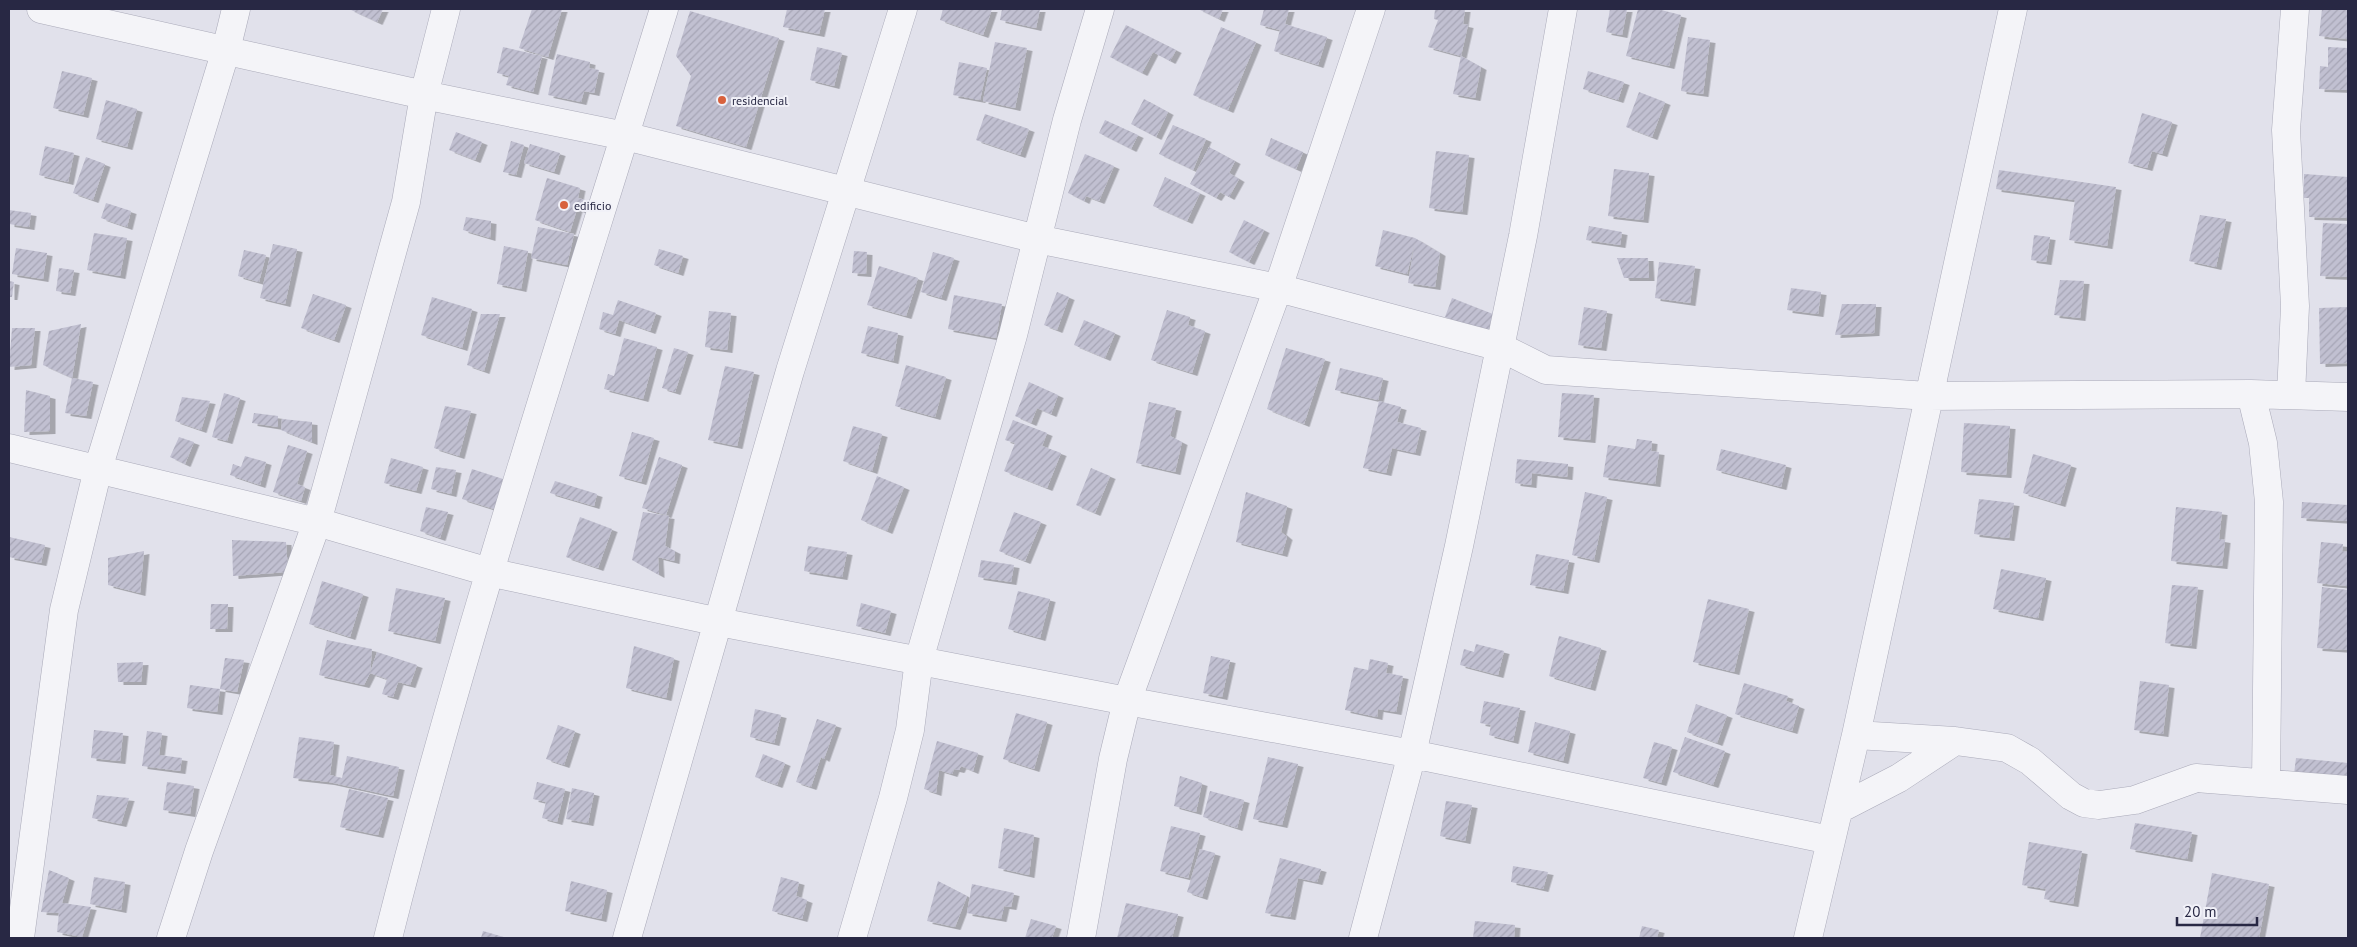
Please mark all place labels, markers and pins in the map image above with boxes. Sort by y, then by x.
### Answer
place label: residencial [732,93,788,108]
marker: residencial [716,94,728,106]
place label: edificio [574,198,611,213]
marker: edificio [558,199,570,211]

